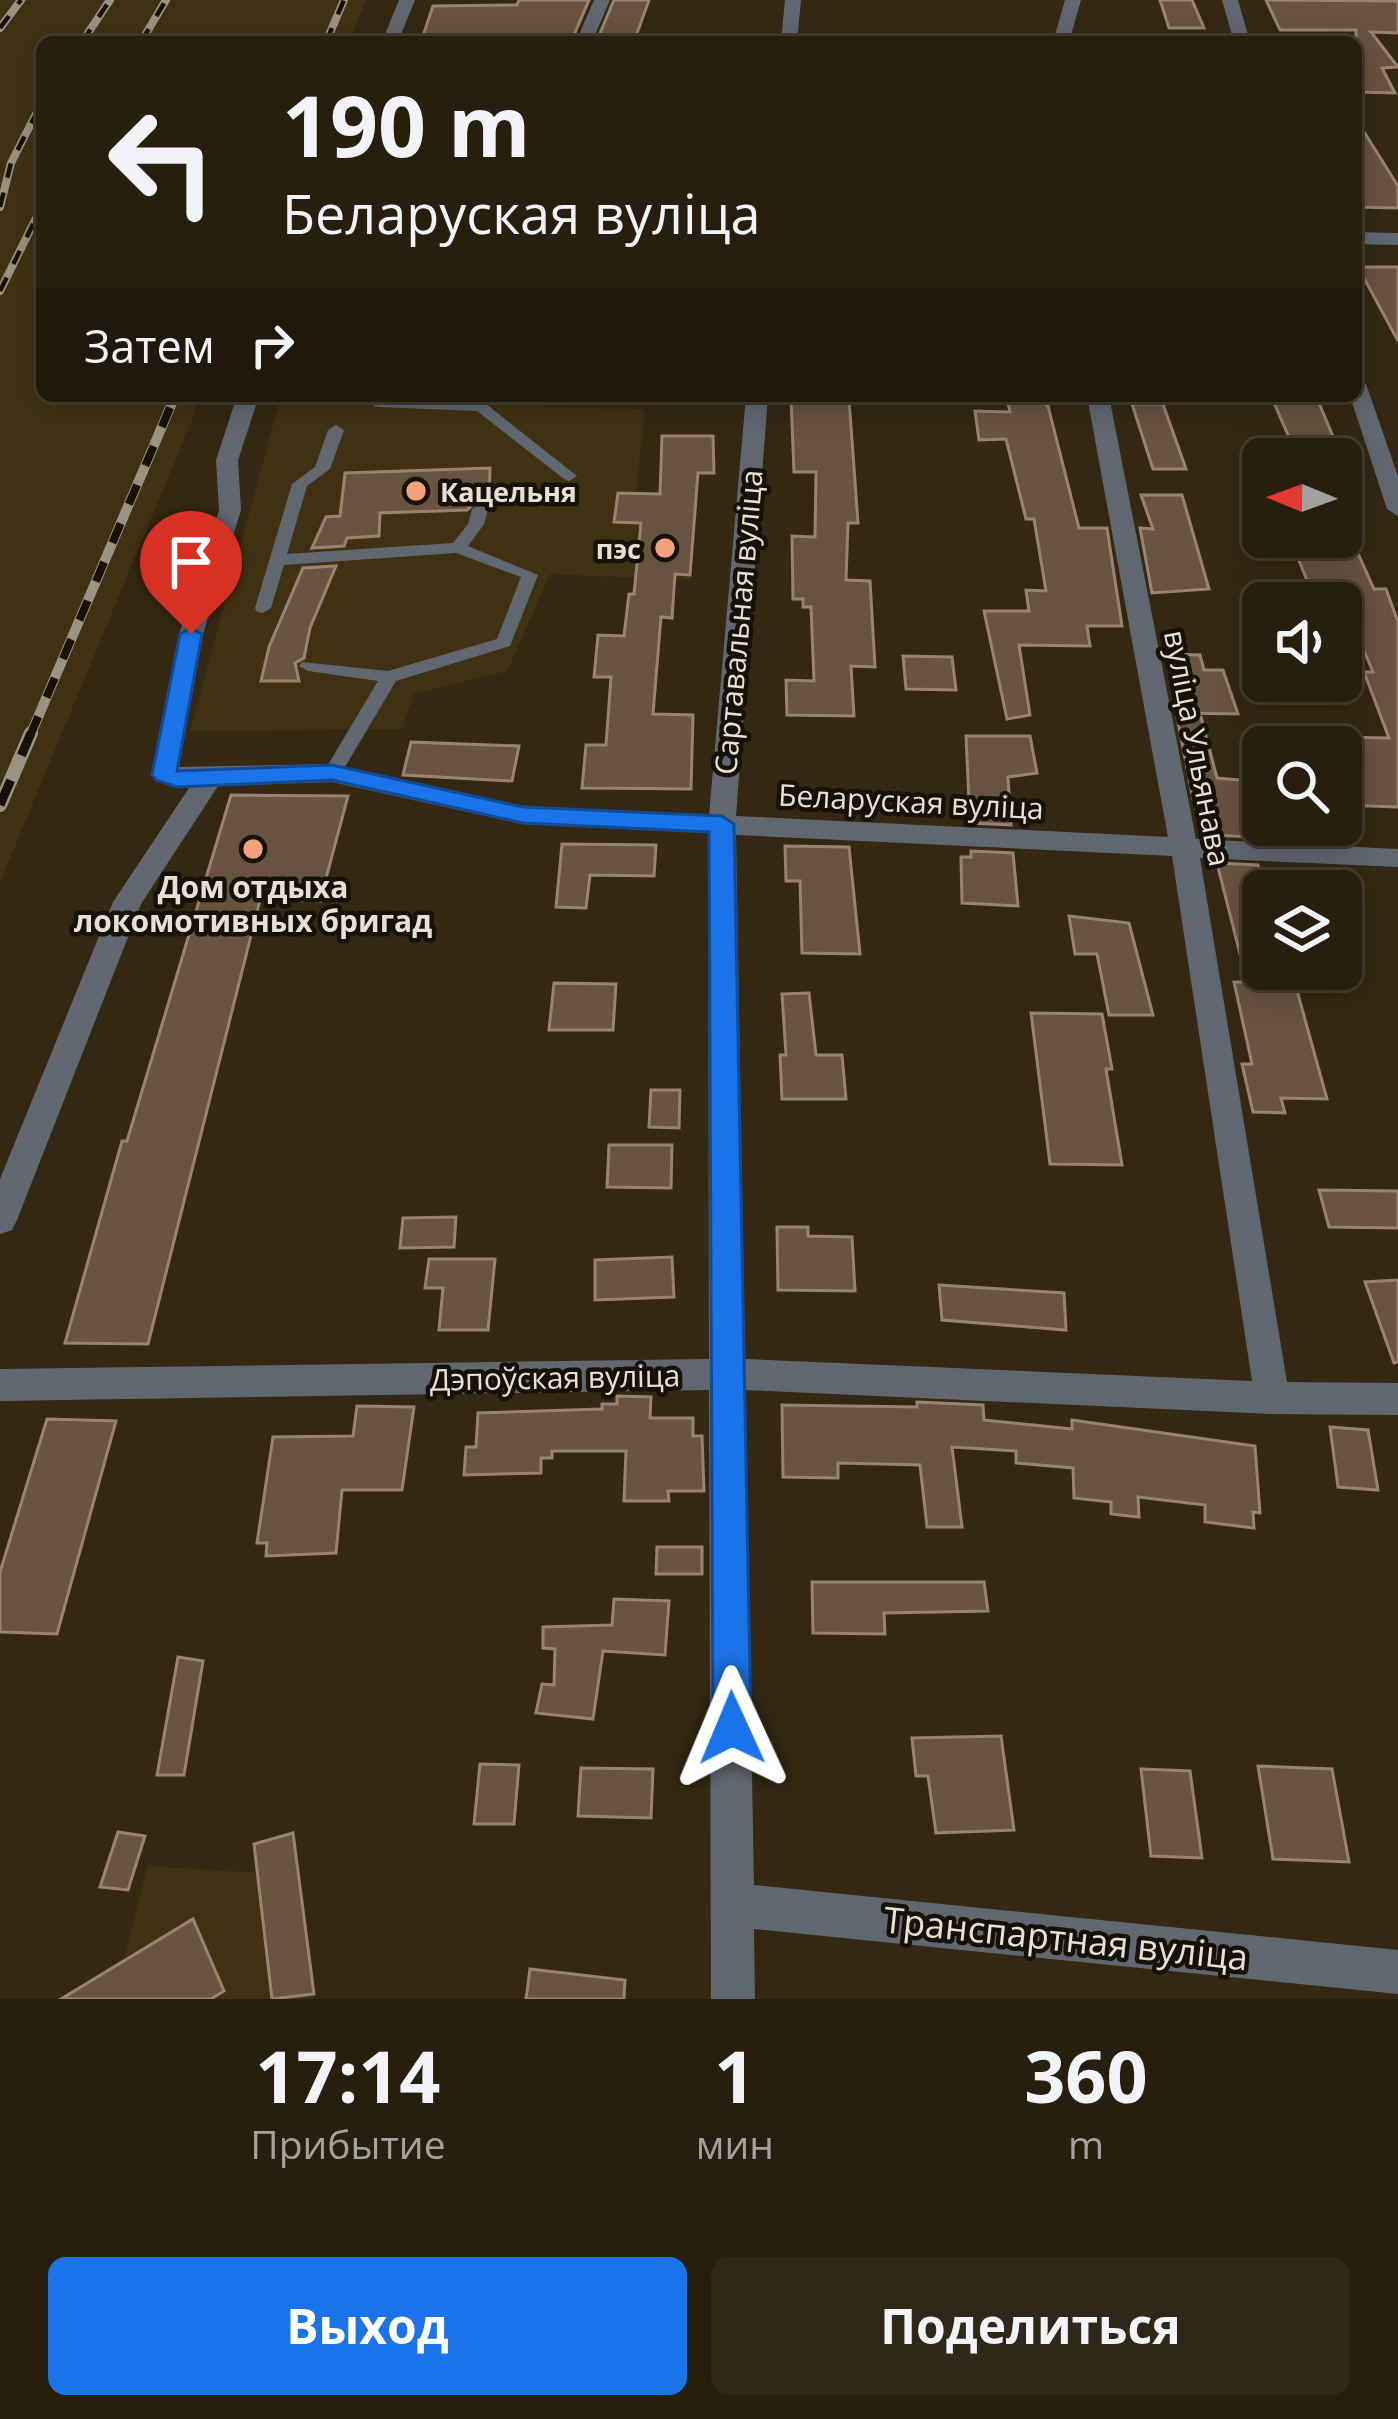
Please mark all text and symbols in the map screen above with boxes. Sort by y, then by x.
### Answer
text: 190 m [282,67,530,182]
icon: left [84,84,240,240]
text: Беларуская вуліца [282,176,760,250]
icon: right [239,312,305,378]
text: Затем [84,315,215,376]
north arrow [1242,438,1362,558]
map controls [1242,438,1362,990]
street label: Сартавальная вуліца [704,468,772,776]
place label: Кацельня [440,473,577,510]
marker: Кацельня [403,478,429,504]
pin [140,511,242,634]
icon: arrive [158,529,224,595]
place label: пэс [596,530,641,567]
marker: пэс [652,535,678,561]
button: sound [1242,582,1362,702]
street label: вуліца Ульянава [1155,626,1241,870]
button: search [1242,726,1362,846]
street label: Беларуская вуліца [777,774,1045,828]
marker: Дом отдыха локомотивных бригад [240,836,266,862]
place label: Дом отдыха локомотивных бригад [74,866,432,941]
button: layers [1242,870,1362,990]
street label: Дэпоўская вуліца [429,1354,681,1400]
position arrow [669,1665,795,1791]
street label: Транспартная вуліца [881,1894,1251,1982]
text: 17:14 [255,2026,441,2124]
text: 1 [714,2026,755,2124]
text: 360 [1024,2026,1148,2124]
text: Прибытие [250,2117,446,2170]
text: мин [696,2117,774,2170]
text: m [1068,2117,1104,2170]
button: Выход [48,2257,687,2395]
button: Поделиться [711,2257,1350,2395]

